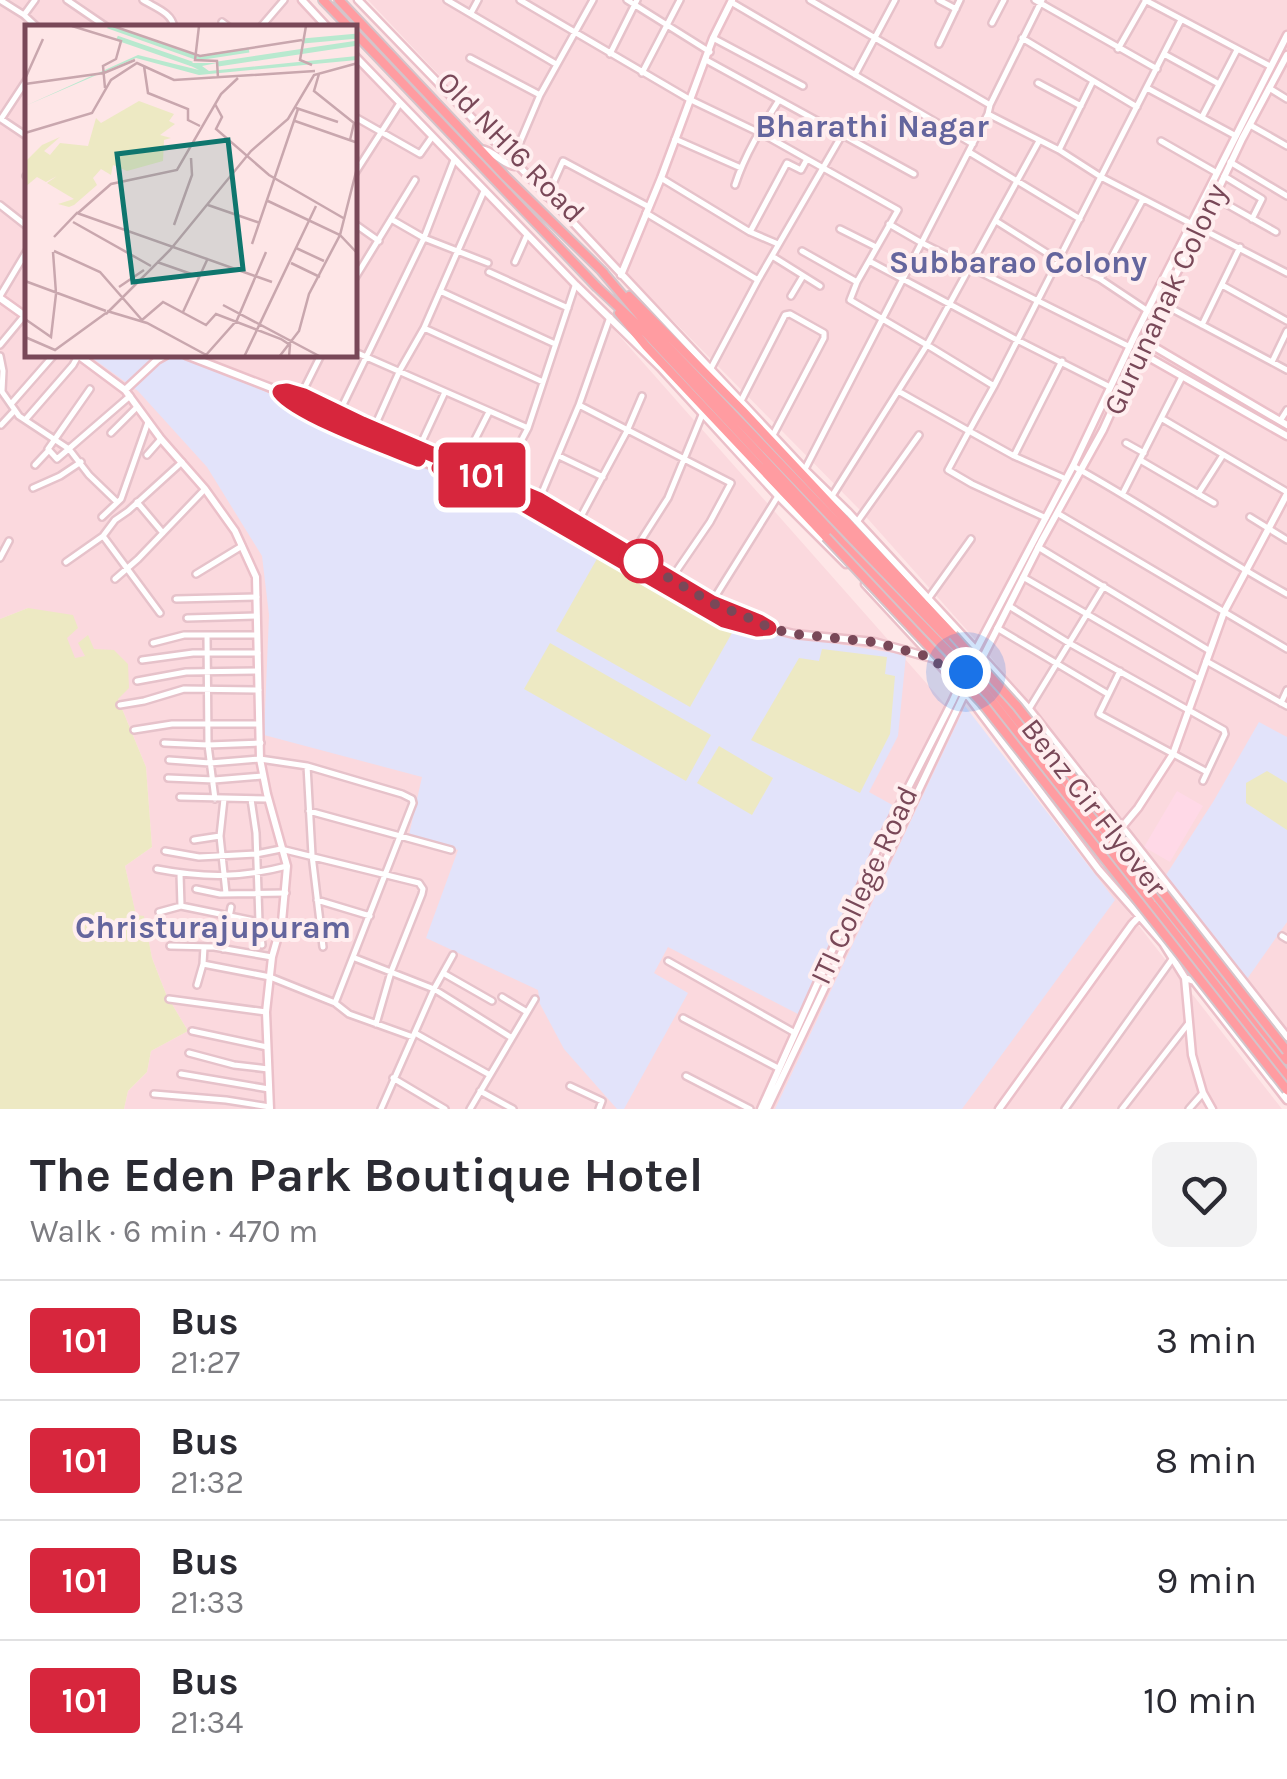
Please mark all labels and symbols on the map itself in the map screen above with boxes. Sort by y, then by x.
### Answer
inset map [25,25,358,358]
street label: Old NH16 Road [430,64,592,230]
district label: Bharathi Nagar [755,108,989,145]
street label: Gurunanak Colony [1096,177,1234,421]
district label: Subbarao Colony [889,244,1147,281]
line badge: 101 [424,442,540,508]
unlabelled marker [620,540,662,582]
your location [941,647,991,697]
street label: Benz Cir Flyover [1014,711,1174,903]
street label: ITI College Road [802,780,926,990]
district label: Christurajupuram [75,909,351,946]

